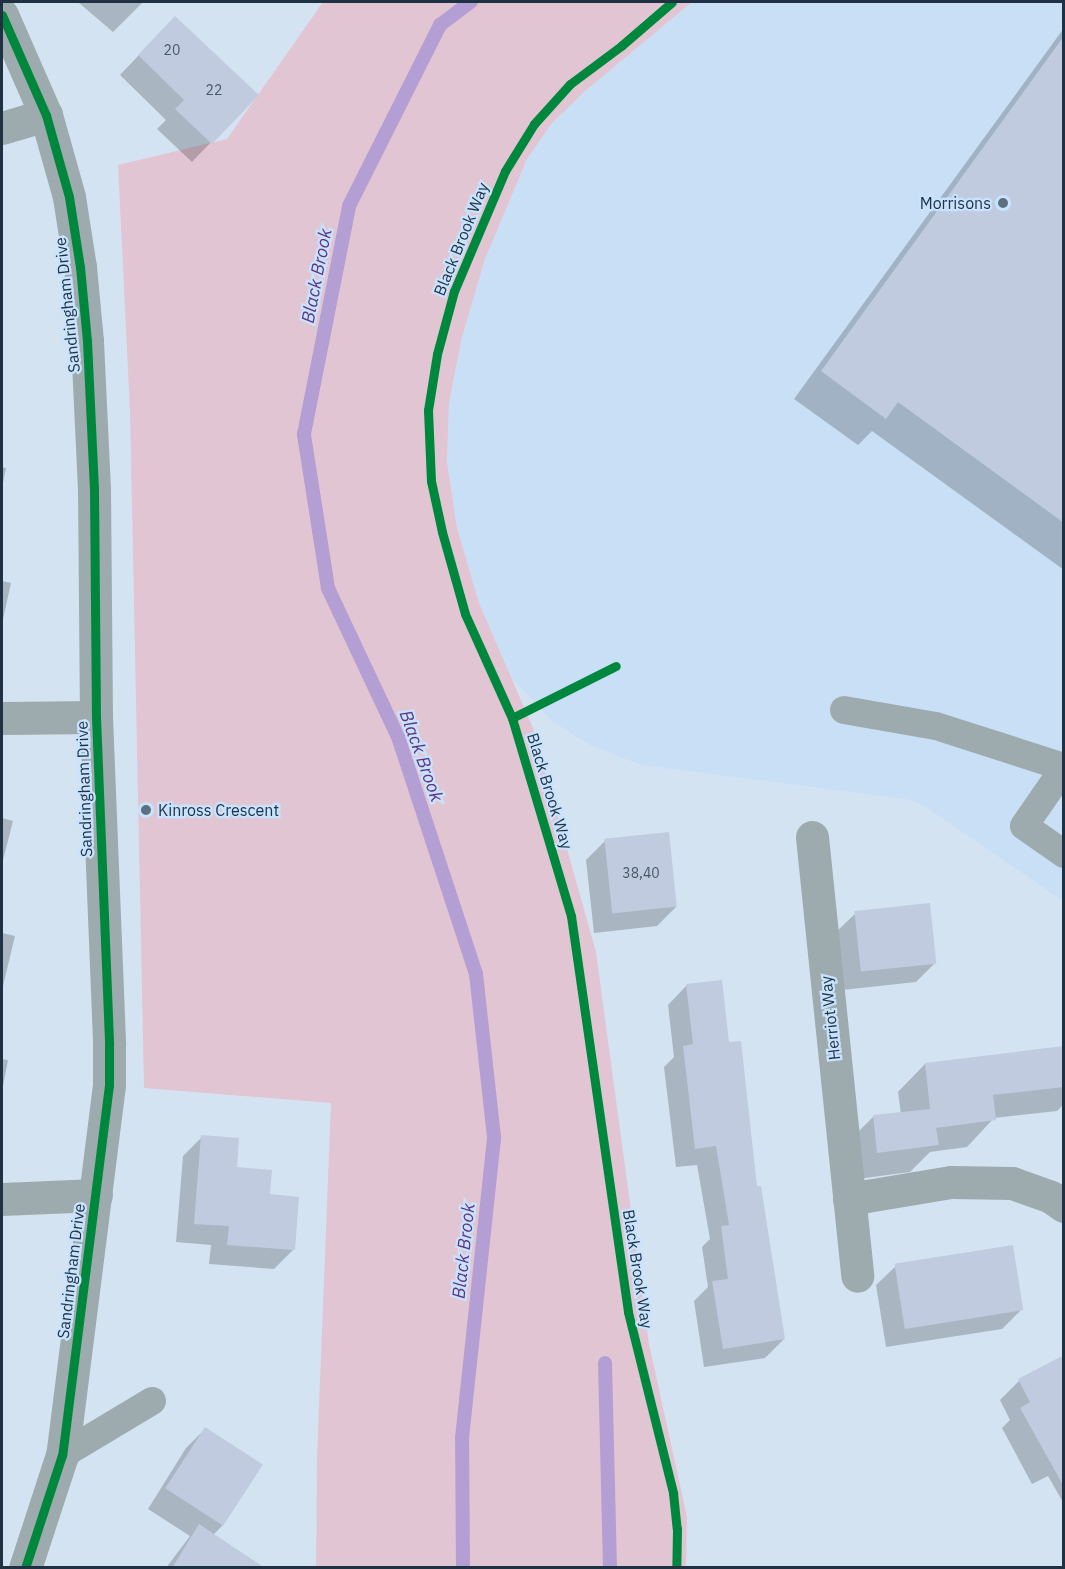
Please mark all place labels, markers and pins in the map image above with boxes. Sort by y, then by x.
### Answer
place label: Morrisons [920,193,991,213]
marker: Morrisons [996,196,1010,210]
place label: Kinross Crescent [158,800,279,820]
marker: Kinross Crescent [139,803,153,817]

